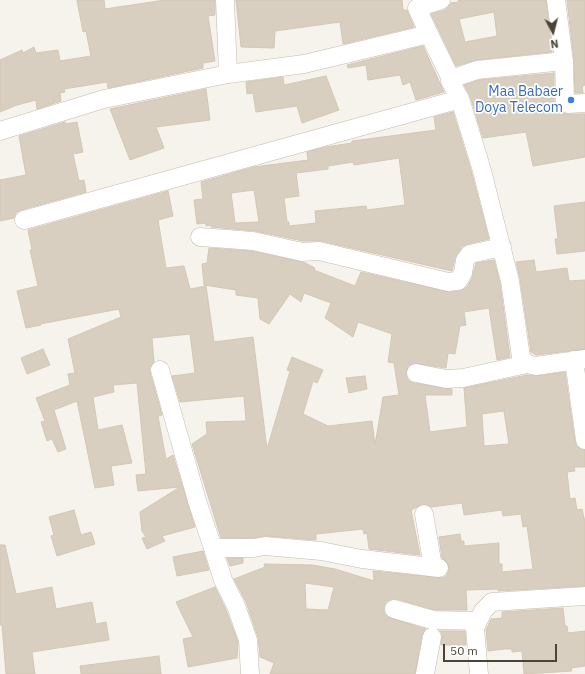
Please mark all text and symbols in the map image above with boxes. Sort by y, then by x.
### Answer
north arrow [533,12,573,52]
text: N [550,36,559,51]
place label: Maa Babaer Doya Telecom [475,84,563,116]
marker: Maa Babaer Doya Telecom [566,95,576,105]
scale bar [445,636,559,662]
text: 50 m [450,643,478,658]

